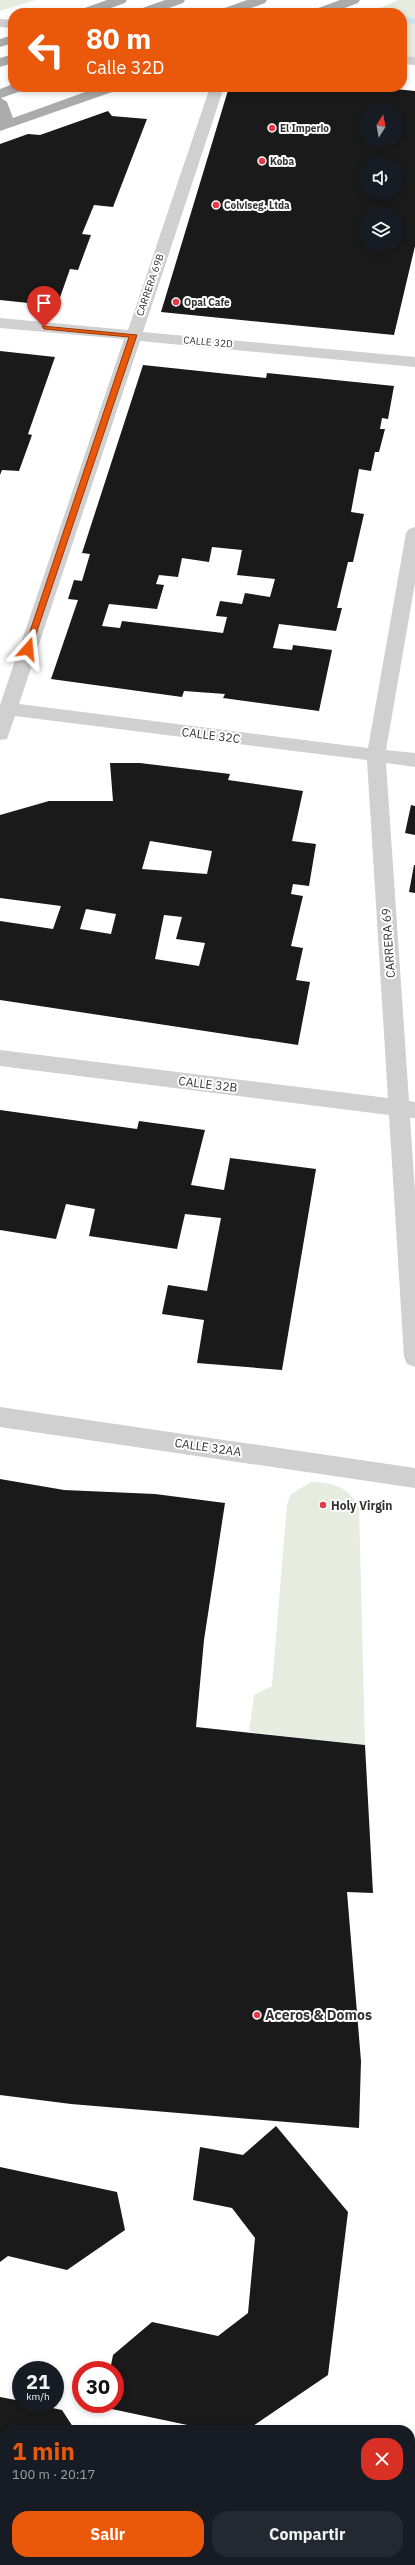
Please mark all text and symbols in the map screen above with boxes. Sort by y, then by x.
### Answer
text: 80 m [86,20,151,57]
icon: left [20,24,72,76]
text: Calle 32D [86,56,164,79]
north arrow [359,104,403,148]
map controls [359,104,403,252]
place label: El Imperio [280,122,329,135]
marker: El Imperio [267,123,277,133]
place label: Koba [270,155,294,168]
marker: Koba [257,156,267,166]
button: sound [359,156,403,200]
place label: Colviseg. Ltda [224,199,290,212]
marker: Colviseg. Ltda [211,200,221,210]
button: layers [359,208,403,252]
street label: CARRERA 69B [133,252,167,318]
pin [27,286,61,327]
icon: arrive [33,292,55,314]
place label: Opal Cafe [184,296,230,309]
marker: Opal Cafe [171,297,181,307]
street label: CALLE 32D [183,333,234,351]
position arrow [7,628,49,670]
street label: CALLE 32C [181,724,242,746]
street label: CARRERA 69 [378,908,398,978]
street label: CALLE 32B [178,1073,238,1095]
street label: CALLE 32AA [174,1435,242,1459]
place label: Holy Virgin [331,1498,392,1513]
marker: Holy Virgin [318,1500,328,1510]
place label: Aceros & Domos [265,2006,372,2024]
marker: Aceros & Domos [252,2010,262,2020]
speed limit sign: 30 [72,2361,124,2413]
text: 21 [26,2368,50,2395]
text: km/h [26,2390,50,2403]
text: 1 min [12,2435,75,2467]
button: close [361,2438,403,2480]
text: 100 m · 20:17 [12,2466,95,2483]
button: Salir [12,2511,204,2557]
button: Compartir [212,2511,403,2557]

